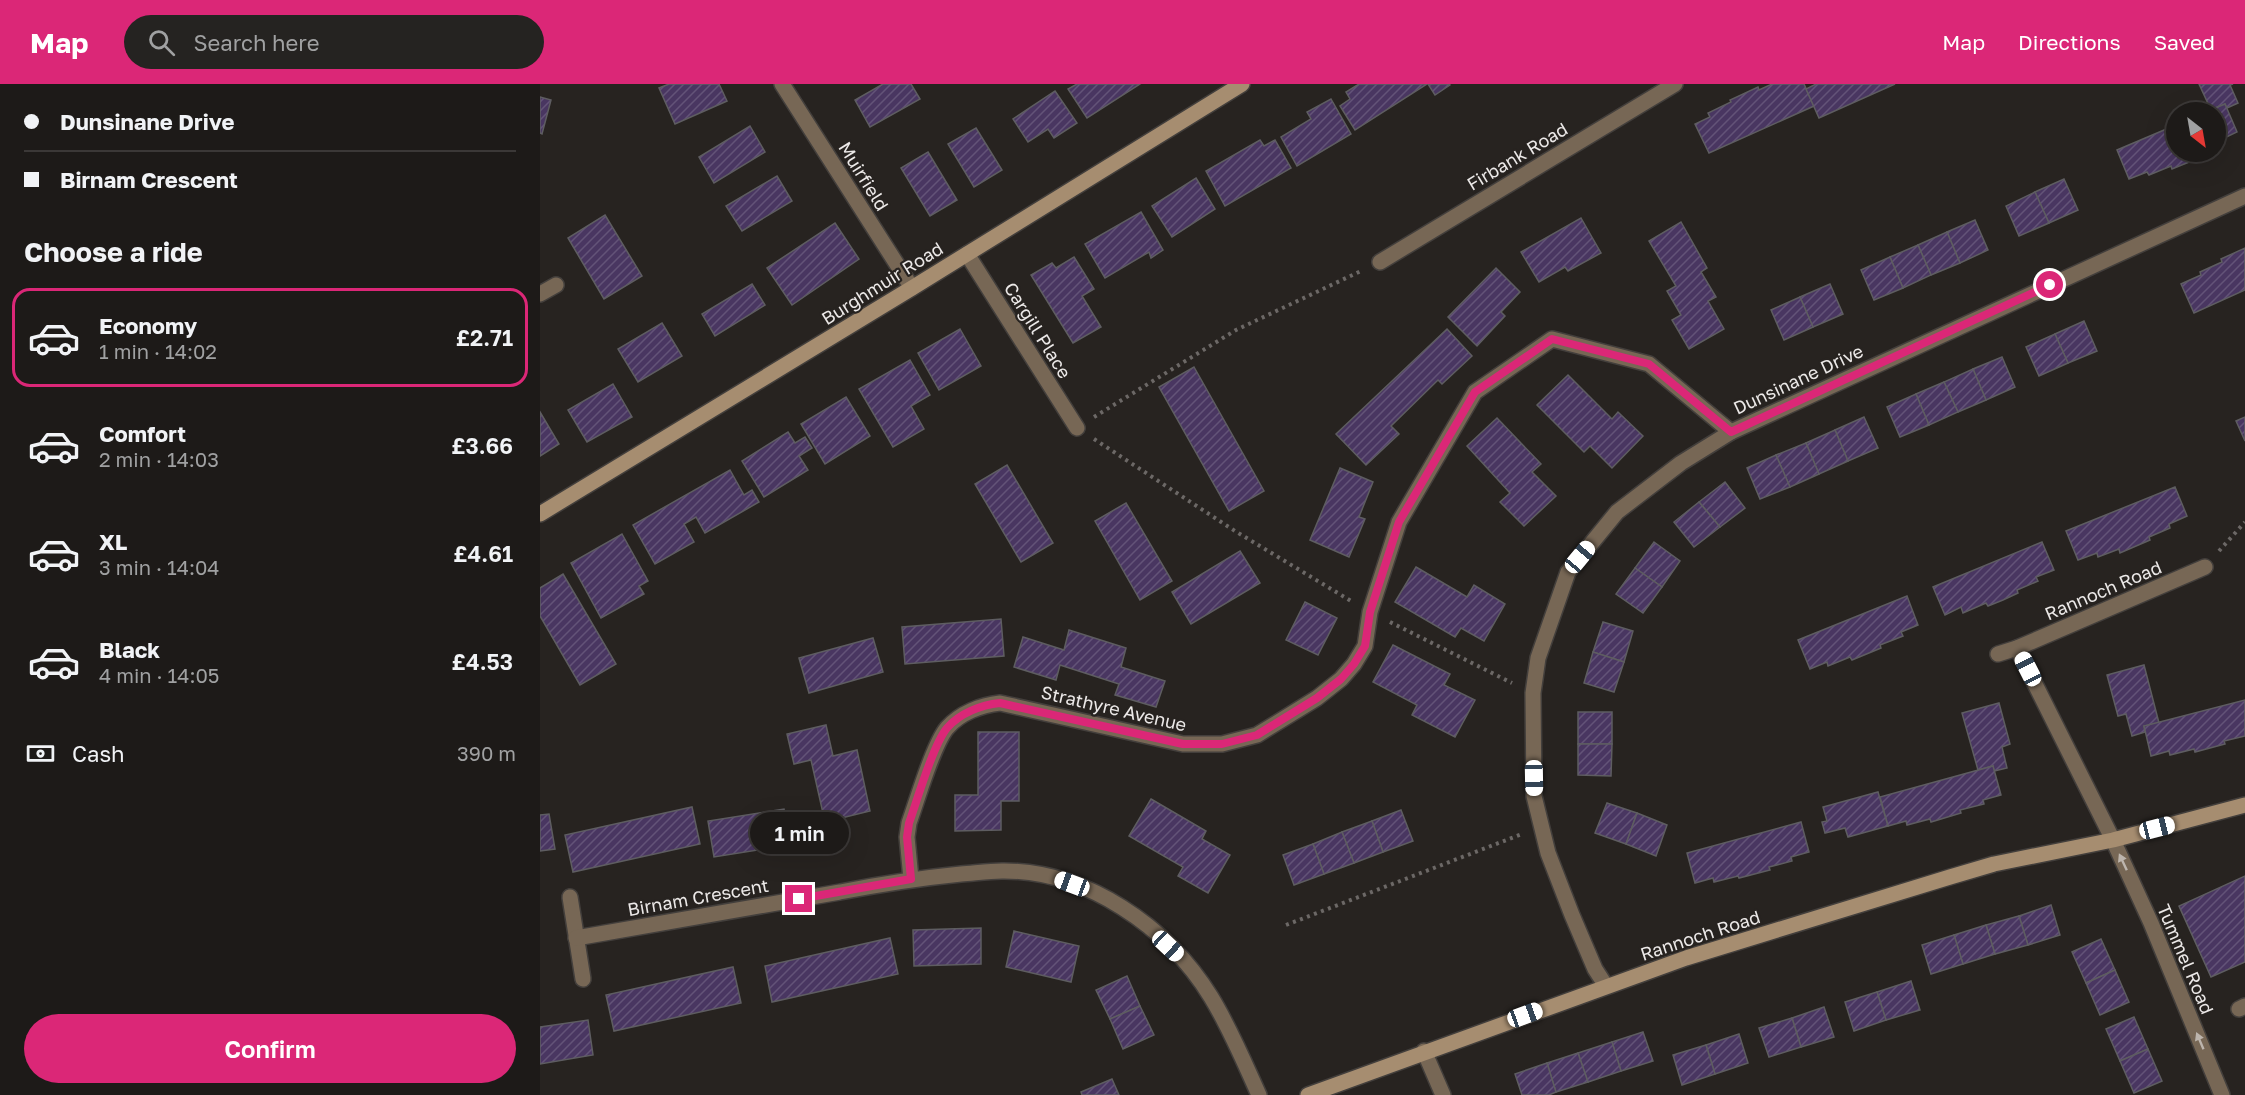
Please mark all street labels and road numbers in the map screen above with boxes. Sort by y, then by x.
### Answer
street label: Firbank Road [1463,117,1571,195]
street label: Muirfield [834,137,894,215]
street label: Burghmuir Road [817,237,947,329]
street label: Cargill Place [1000,278,1076,382]
street label: Dunsinane Drive [1730,339,1866,419]
street label: Rannoch Road [2041,556,2165,624]
street label: Strathyre Avenue [1039,681,1189,735]
street label: Birnam Crescent [626,874,770,920]
street label: Tummel Road [2153,901,2219,1017]
street label: Rannoch Road [1637,905,1763,965]

